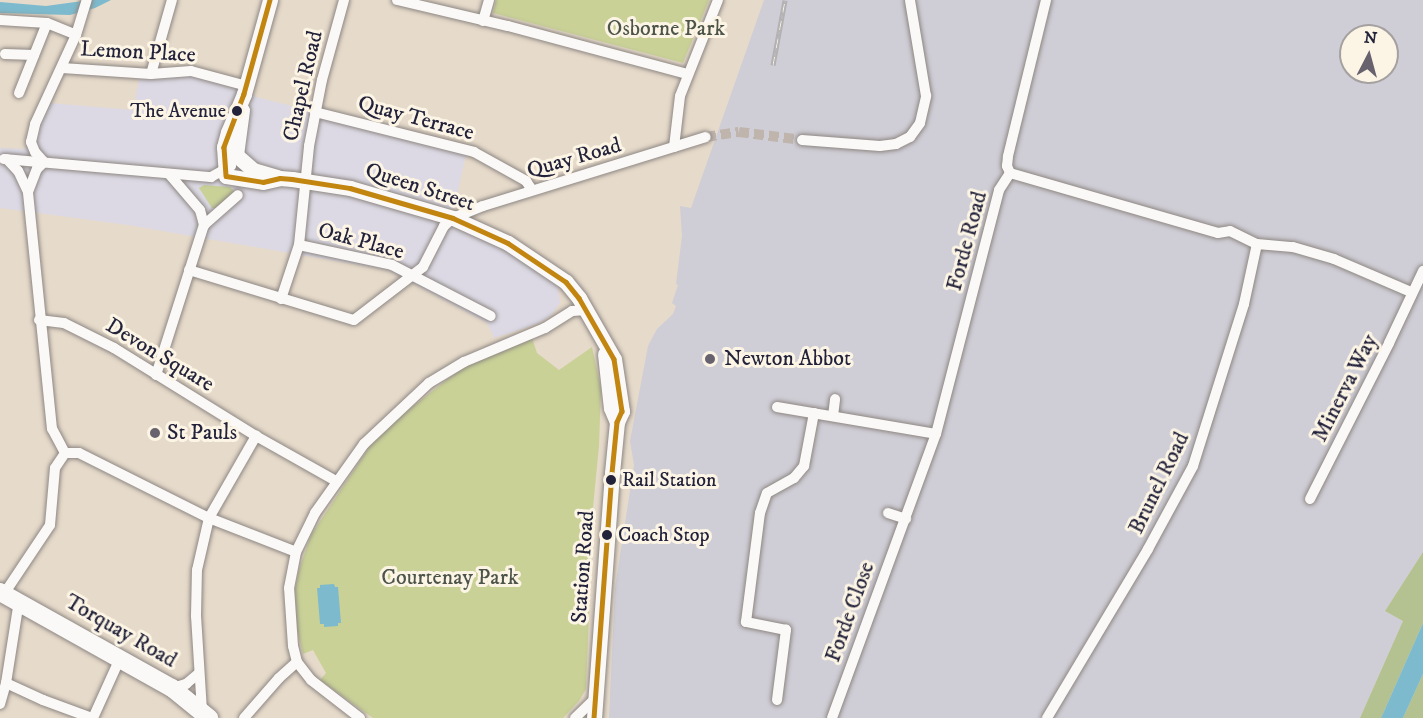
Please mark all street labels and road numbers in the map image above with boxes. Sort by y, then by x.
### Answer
street label: Chapel Road [277,28,329,144]
street label: Lemon Place [80,36,196,68]
street label: Quay Terrace [355,90,477,146]
street label: Quay Road [524,132,624,184]
street label: Queen Street [362,157,478,217]
street label: Forde Road [941,188,993,294]
street label: Oak Place [315,217,407,265]
street label: Devon Square [101,312,219,398]
street label: Minerva Way [1307,330,1383,446]
street label: Brunel Road [1123,428,1195,538]
street label: Station Road [566,510,600,624]
street label: Forde Close [820,558,880,666]
street label: Torquay Road [60,588,182,674]

